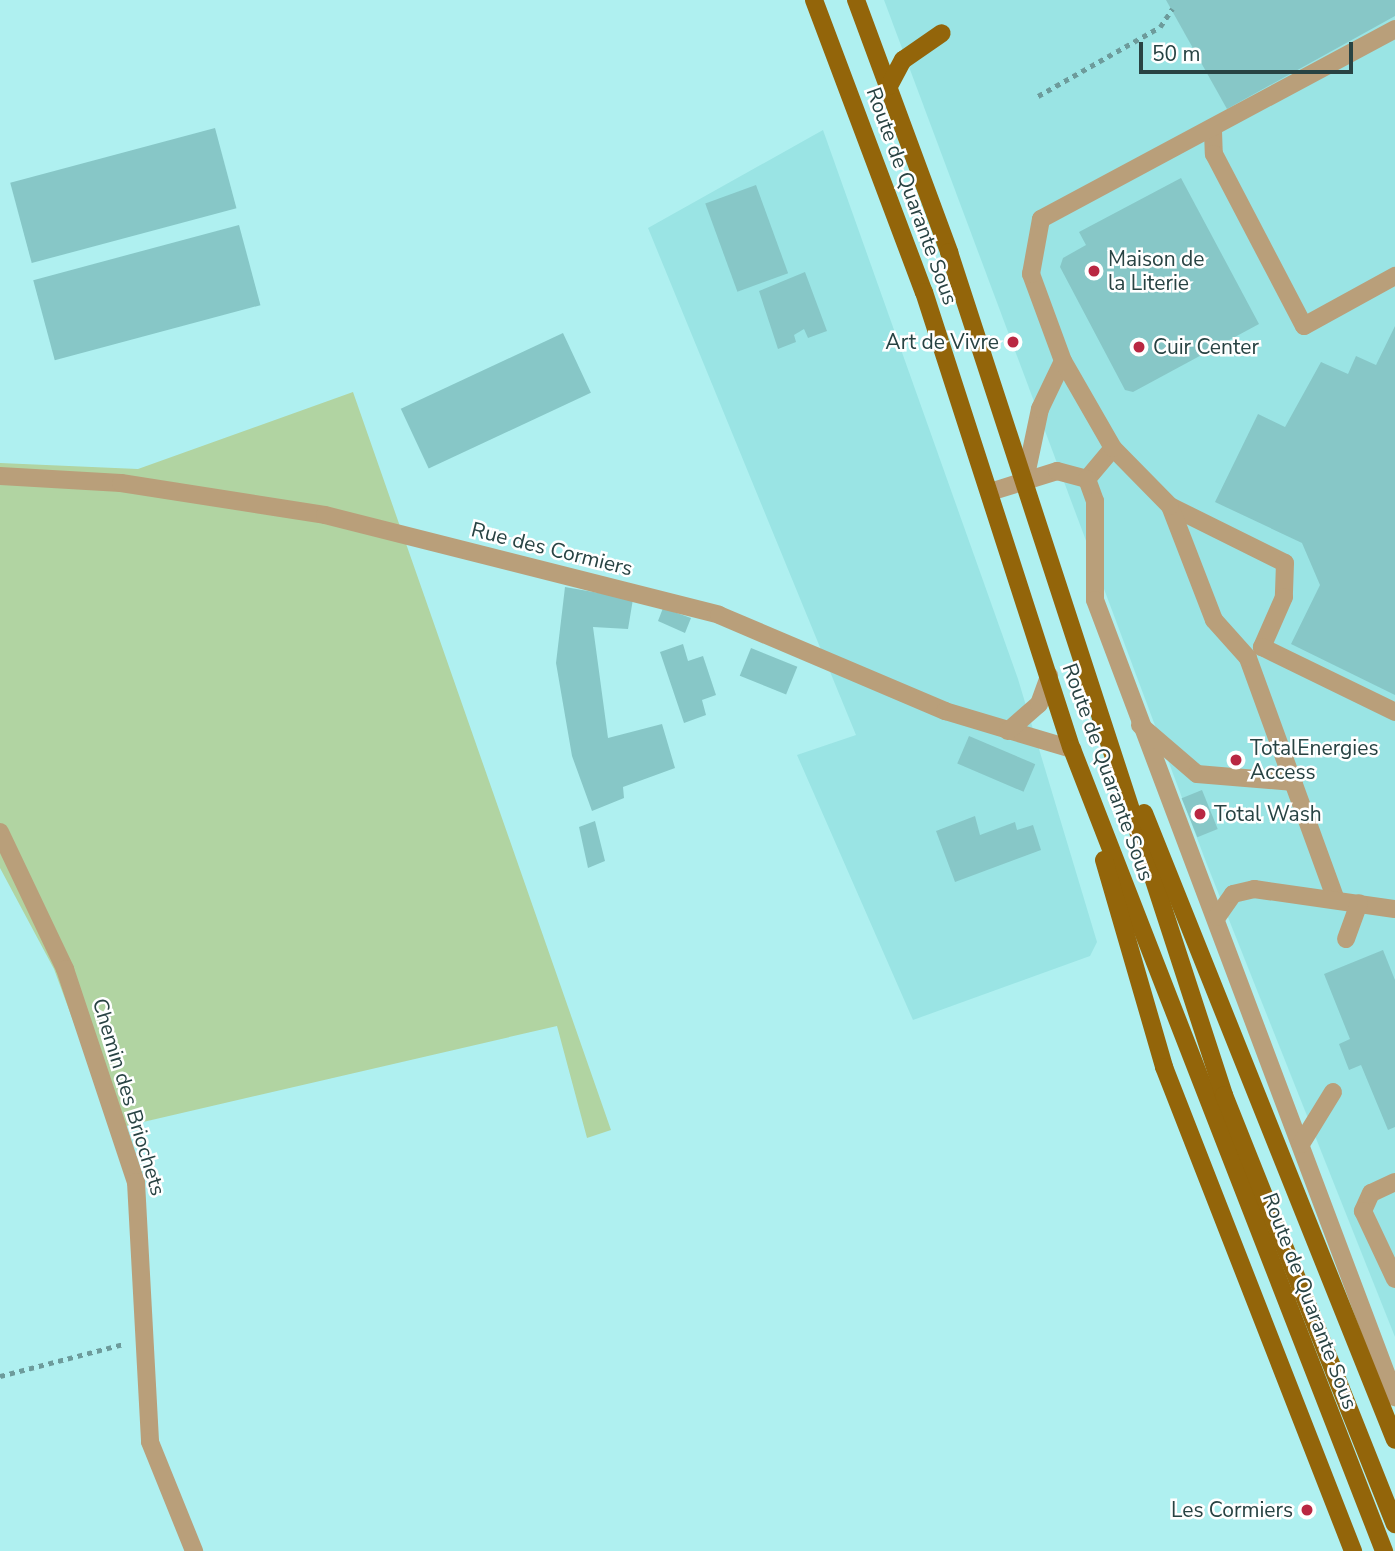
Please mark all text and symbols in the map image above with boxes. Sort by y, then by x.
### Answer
scale bar [1143,28,1356,72]
text: 50 m [1152,40,1201,68]
street label: Route de Quarante Sous [861,84,963,308]
place label: Maison de la Literie [1108,246,1204,296]
marker: Maison de la Literie [1086,263,1102,279]
place label: Art de Vivre [885,329,999,355]
marker: Art de Vivre [1005,334,1021,350]
place label: Cuir Center [1153,334,1259,360]
marker: Cuir Center [1131,339,1147,355]
street label: Rue des Cormiers [469,517,635,581]
street label: Route de Quarante Sous [1057,660,1159,884]
place label: TotalEnergies Access [1250,735,1378,785]
marker: TotalEnergies Access [1228,752,1244,768]
place label: Total Wash [1214,801,1322,827]
marker: Total Wash [1192,806,1208,822]
street label: Chemin des Briochets [87,995,171,1199]
street label: Route de Quarante Sous [1257,1189,1363,1413]
place label: Les Cormiers [1171,1497,1293,1523]
marker: Les Cormiers [1299,1502,1315,1518]

